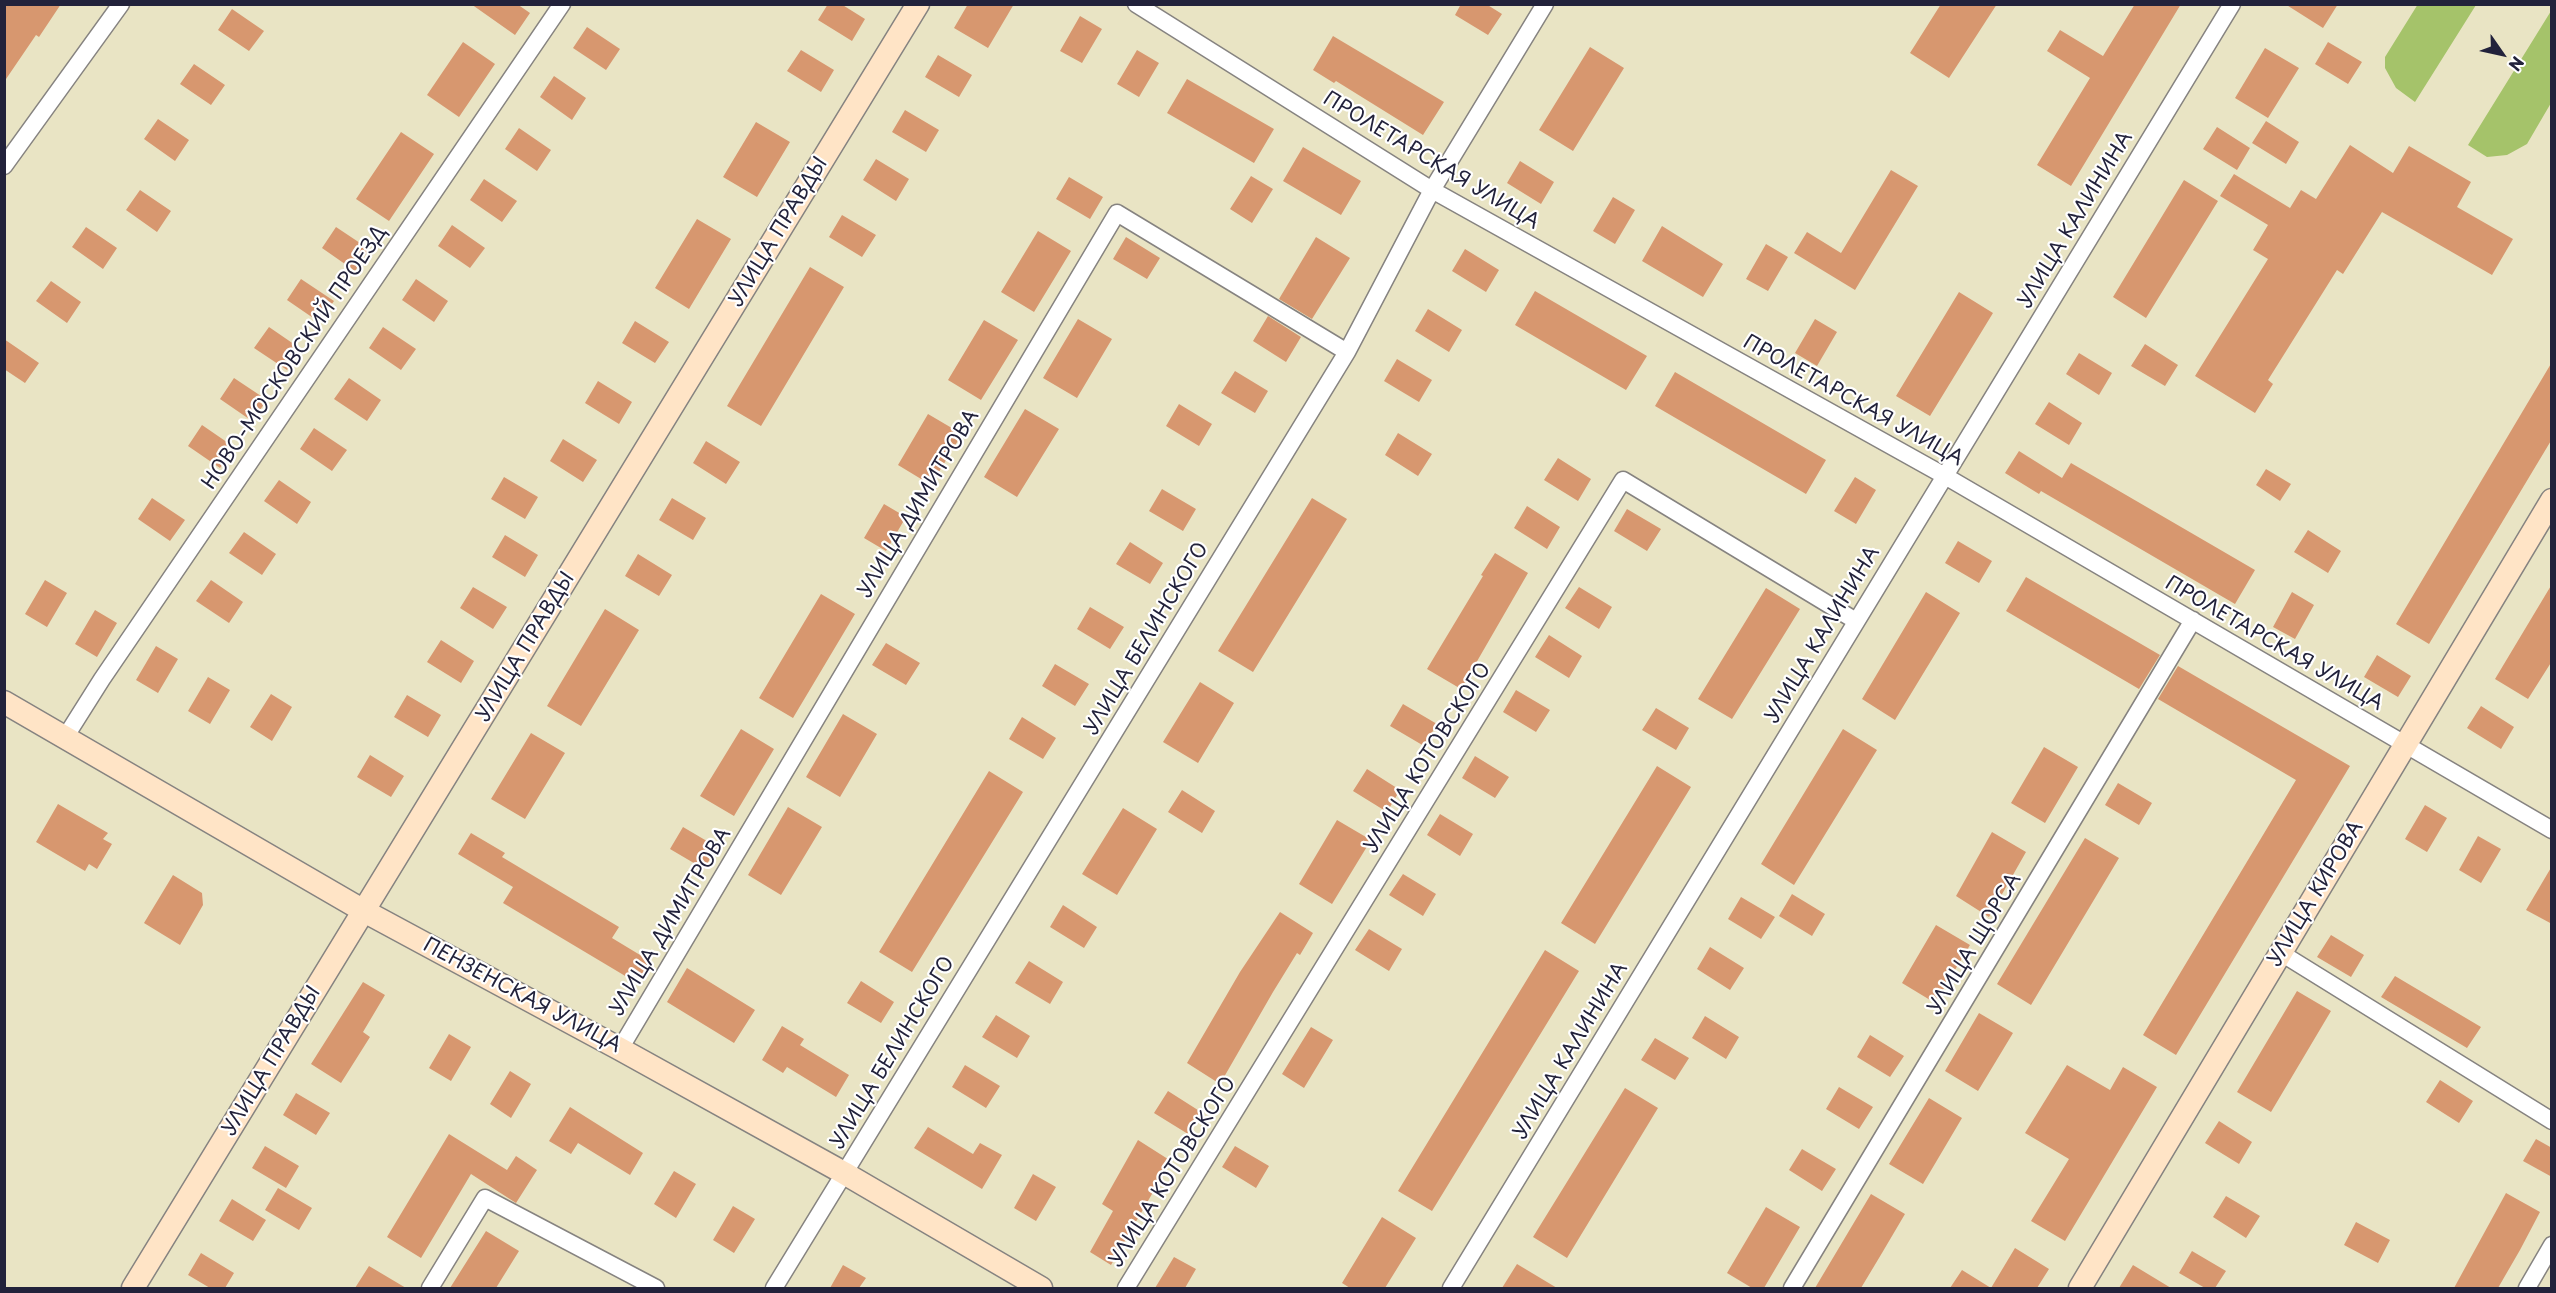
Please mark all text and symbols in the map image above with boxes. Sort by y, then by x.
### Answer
north arrow [2472,24,2532,84]
text: N [2503,52,2530,76]
street label: ПРОЛЕТАРСКАЯ УЛИЦА [1319,87,1543,235]
street label: УЛИЦА КАЛИНИНА [2014,127,2138,313]
street label: УЛИЦА ПРАВДЫ [725,153,833,311]
street label: НОВО-МОСКОВСКИЙ ПРОЕЗД [198,222,392,494]
street label: ПРОЛЕТАРСКАЯ УЛИЦА [1739,330,1967,472]
street label: УЛИЦА ДИМИТРОВА [853,406,985,602]
street label: УЛИЦА БЕЛИНСКОГО [1080,539,1214,739]
street label: УЛИЦА КАЛИНИНА [1761,542,1885,728]
street label: УЛИЦА ПРАВДЫ [472,568,580,726]
street label: ПРОЛЕТАРСКАЯ УЛИЦА [2161,572,2387,716]
street label: УЛИЦА КОТОВСКОГО [1360,659,1496,857]
street label: УЛИЦА КИРОВА [2263,817,2369,971]
street label: УЛИЦА ДИМИТРОВА [605,824,737,1020]
street label: УЛИЦА ЩОРСА [1923,869,2027,1019]
street label: ПЕНЗЕНСКАЯ УЛИЦА [419,934,625,1058]
street label: УЛИЦА БЕЛИНСКОГО [826,953,960,1153]
street label: УЛИЦА КАЛИНИНА [1509,958,1633,1144]
street label: УЛИЦА ПРАВДЫ [218,982,326,1140]
street label: УЛИЦА КОТОВСКОГО [1105,1073,1241,1271]

